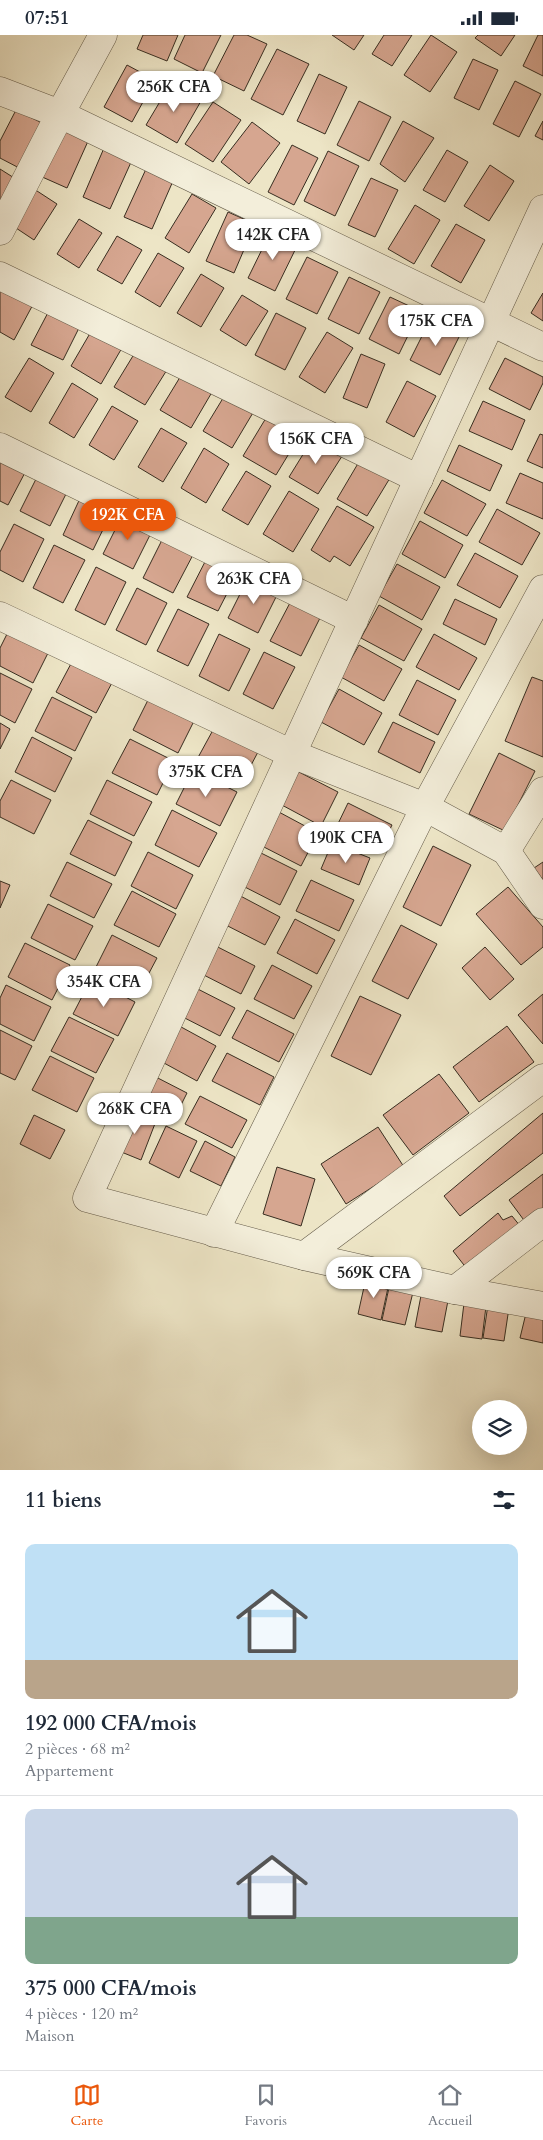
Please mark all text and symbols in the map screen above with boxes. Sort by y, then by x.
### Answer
text: 07:51 [25,5,69,31]
pin: 256K CFA [122,71,226,113]
text: 256K CFA [137,76,211,98]
pin: 142K CFA [221,219,325,261]
text: 142K CFA [236,224,310,246]
pin: 175K CFA [384,305,488,347]
text: 175K CFA [399,310,473,332]
pin: 156K CFA [264,423,368,465]
text: 156K CFA [279,428,353,450]
pin: 192K CFA [76,499,180,541]
text: 192K CFA [91,504,165,526]
pin: 263K CFA [202,563,306,605]
text: 263K CFA [217,568,291,590]
pin: 375K CFA [154,755,258,798]
text: 375K CFA [169,761,243,783]
pin: 190K CFA [294,821,398,864]
text: 190K CFA [309,827,383,849]
pin: 354K CFA [52,965,156,1008]
text: 354K CFA [67,971,141,993]
pin: 268K CFA [83,1093,187,1135]
text: 268K CFA [98,1098,172,1120]
pin: 569K CFA [322,1257,426,1299]
text: 569K CFA [337,1262,411,1284]
map controls [472,1400,527,1455]
button: layers [472,1400,527,1455]
text: 11 biens [25,1486,101,1515]
icon: filters [490,1486,518,1514]
icon: home [227,1576,317,1666]
text: 192 000 CFA/mois [25,1709,196,1738]
text: 2 pièces · 68 m² [25,1738,130,1760]
text: Appartement [25,1760,113,1782]
icon: home [227,1842,317,1932]
text: 375 000 CFA/mois [25,1974,196,2003]
text: 4 pièces · 120 m² [25,2003,138,2025]
text: Maison [25,2025,75,2047]
tab: Carte [71,2081,103,2130]
tab: Favoris [244,2081,287,2130]
tab: Accueil [428,2081,472,2130]

